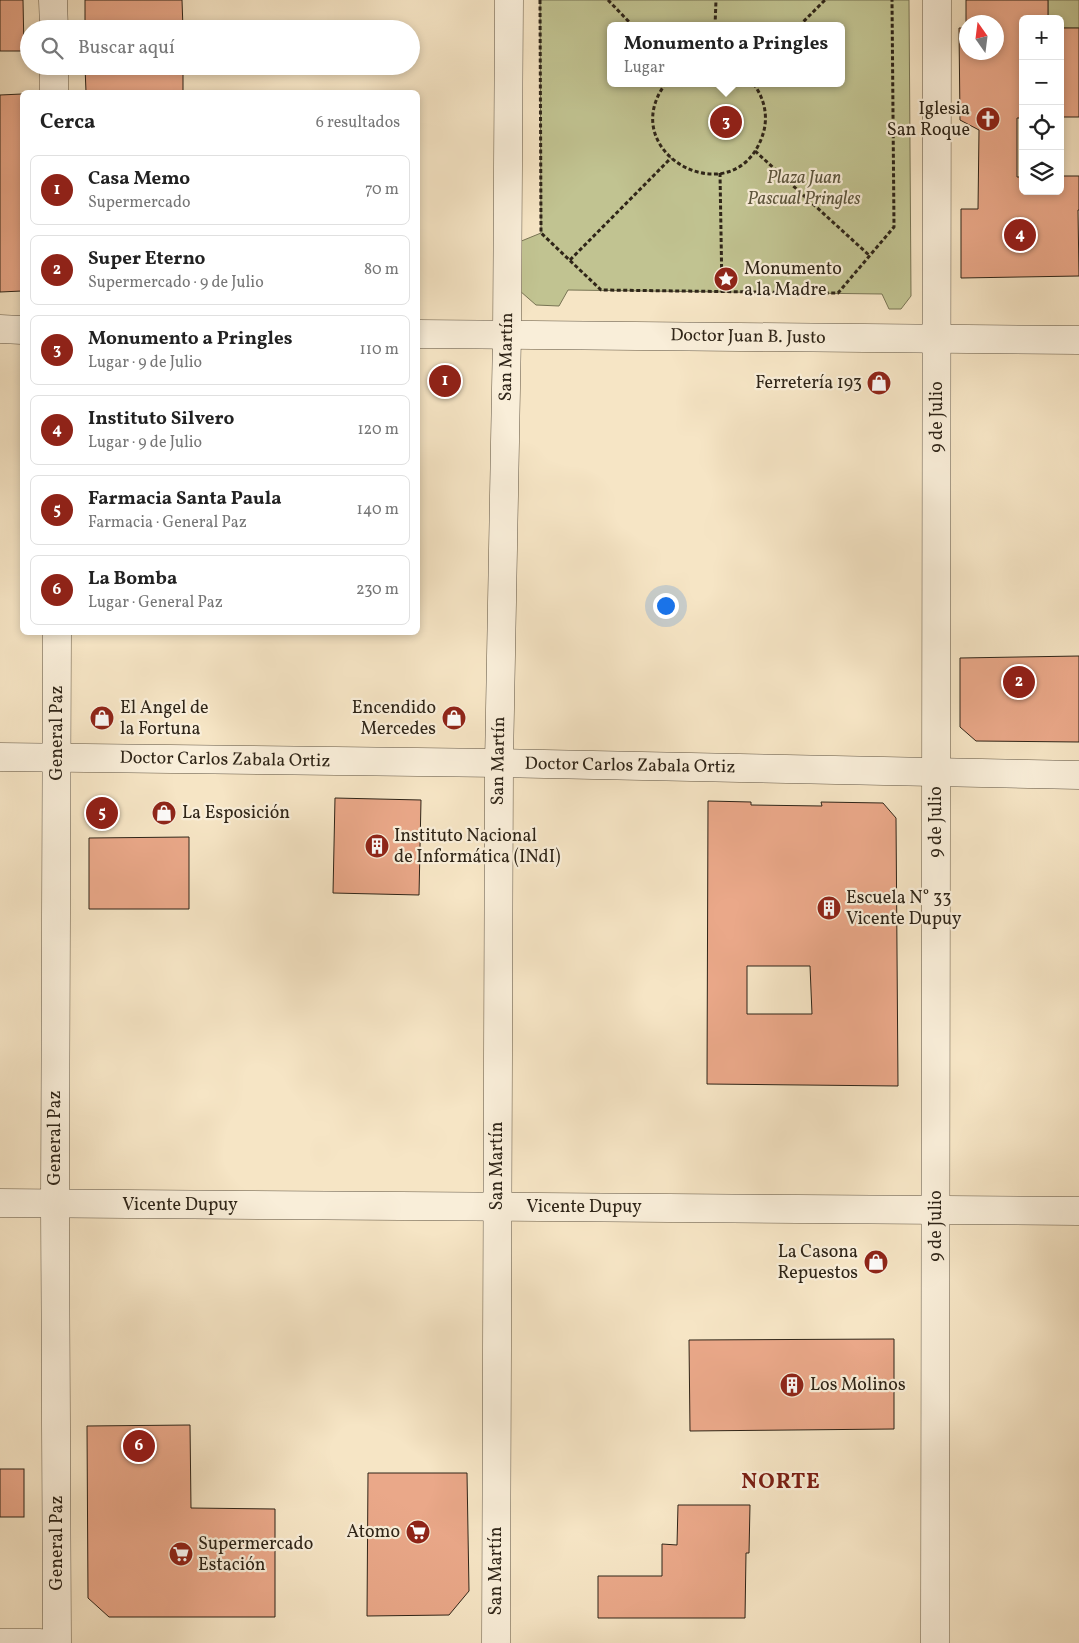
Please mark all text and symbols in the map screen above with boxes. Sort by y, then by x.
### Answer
north arrow [959,15,1004,60]
map controls [1019,15,1064,195]
button: + [1019,15,1064,60]
search box [20,20,420,75]
popup [607,22,845,87]
text: Monumento a Pringles [624,31,828,57]
icon: search [38,34,66,62]
text: Buscar aquí [78,35,175,61]
text: Lugar [624,57,665,79]
button: − [1019,60,1064,105]
place label: Iglesia San Roque [887,97,970,143]
pin: 3 [710,103,742,141]
button: locate [1019,105,1064,150]
church icon: Iglesia San Roque [975,106,1001,132]
text: Cerca [40,108,95,137]
text: 6 resultados [316,112,400,134]
button: layers [1019,150,1064,195]
text: Casa Memo [88,166,190,192]
park label: Plaza Juan Pascual Pringles [747,166,861,212]
text: 1 [54,179,60,201]
text: 70 m [365,179,399,201]
text: Supermercado [88,192,190,214]
pin: 4 [1004,216,1036,254]
text: Super Eterno [88,246,205,272]
place label: Monumento a la Madre [744,257,842,303]
text: 2 [53,259,61,281]
text: 80 m [364,259,399,281]
place icon: Monumento a la Madre [713,266,739,292]
text: Supermercado · 9 de Julio [88,272,264,294]
street label: San Martín [494,312,520,402]
street label: Doctor Juan B. Justo [670,323,826,351]
text: Monumento a Pringles [88,326,292,352]
text: 3 [53,339,61,361]
text: 110 m [360,339,399,361]
text: Lugar · 9 de Julio [88,352,202,374]
pin: 1 [429,362,461,400]
shop icon: Ferretería 193 [866,370,892,396]
place label: Ferretería 193 [755,371,862,396]
street label: 9 de Julio [925,381,950,453]
text: Instituto Silvero [88,406,234,432]
text: 4 [52,419,62,441]
text: 120 m [357,419,399,441]
text: Lugar · 9 de Julio [88,432,202,454]
text: Farmacia Santa Paula [88,486,282,512]
text: 5 [53,499,61,521]
text: 140 m [357,499,399,521]
text: Farmacia · General Paz [88,512,247,534]
text: La Bomba [88,566,177,592]
text: 6 [53,579,61,601]
text: 230 m [356,579,399,601]
text: Lugar · General Paz [88,592,223,614]
your location [653,593,679,619]
pin: 2 [1003,663,1035,701]
street label: General Paz [45,686,70,780]
place label: El Angel de la Fortuna [120,696,209,742]
place label: Encendido Mercedes [352,696,436,742]
shop icon: El Angel de la Fortuna [89,705,115,731]
shop icon: Encendido Mercedes [441,705,467,731]
street label: San Martín [486,716,512,806]
street label: Doctor Carlos Zabala Ortiz [119,746,331,774]
street label: Doctor Carlos Zabala Ortiz [524,752,736,780]
street label: 9 de Julio [924,786,949,858]
pin: 5 [86,794,118,832]
shop icon: La Esposición [151,800,177,826]
place label: La Esposición [182,801,290,826]
place label: Instituto Nacional de Informática (INdI) [394,824,560,870]
building icon: Instituto Nacional de Informática (INdI) [364,833,390,859]
place label: Escuela N° 33 Vicente Dupuy [846,886,962,932]
building icon: Escuela N° 33 Vicente Dupuy [816,895,842,921]
street label: General Paz [43,1091,68,1185]
street label: San Martín [485,1121,510,1211]
street label: 9 de Julio [924,1190,949,1262]
street label: Vicente Dupuy [122,1193,238,1218]
street label: Vicente Dupuy [526,1195,642,1220]
place label: La Casona Repuestos [777,1240,858,1286]
shop icon: La Casona Repuestos [863,1249,889,1275]
building icon: Los Molinos [779,1372,805,1398]
place label: Los Molinos [810,1373,906,1398]
pin: 6 [123,1427,155,1465]
district label: NORTE [741,1467,821,1498]
street label: General Paz [45,1496,70,1590]
supermarket icon: Atomo [405,1519,431,1545]
place label: Atomo [346,1520,400,1545]
street label: San Martín [484,1526,509,1616]
place label: Supermercado Estación [198,1532,313,1578]
supermarket icon: Supermercado Estación [168,1541,194,1567]

